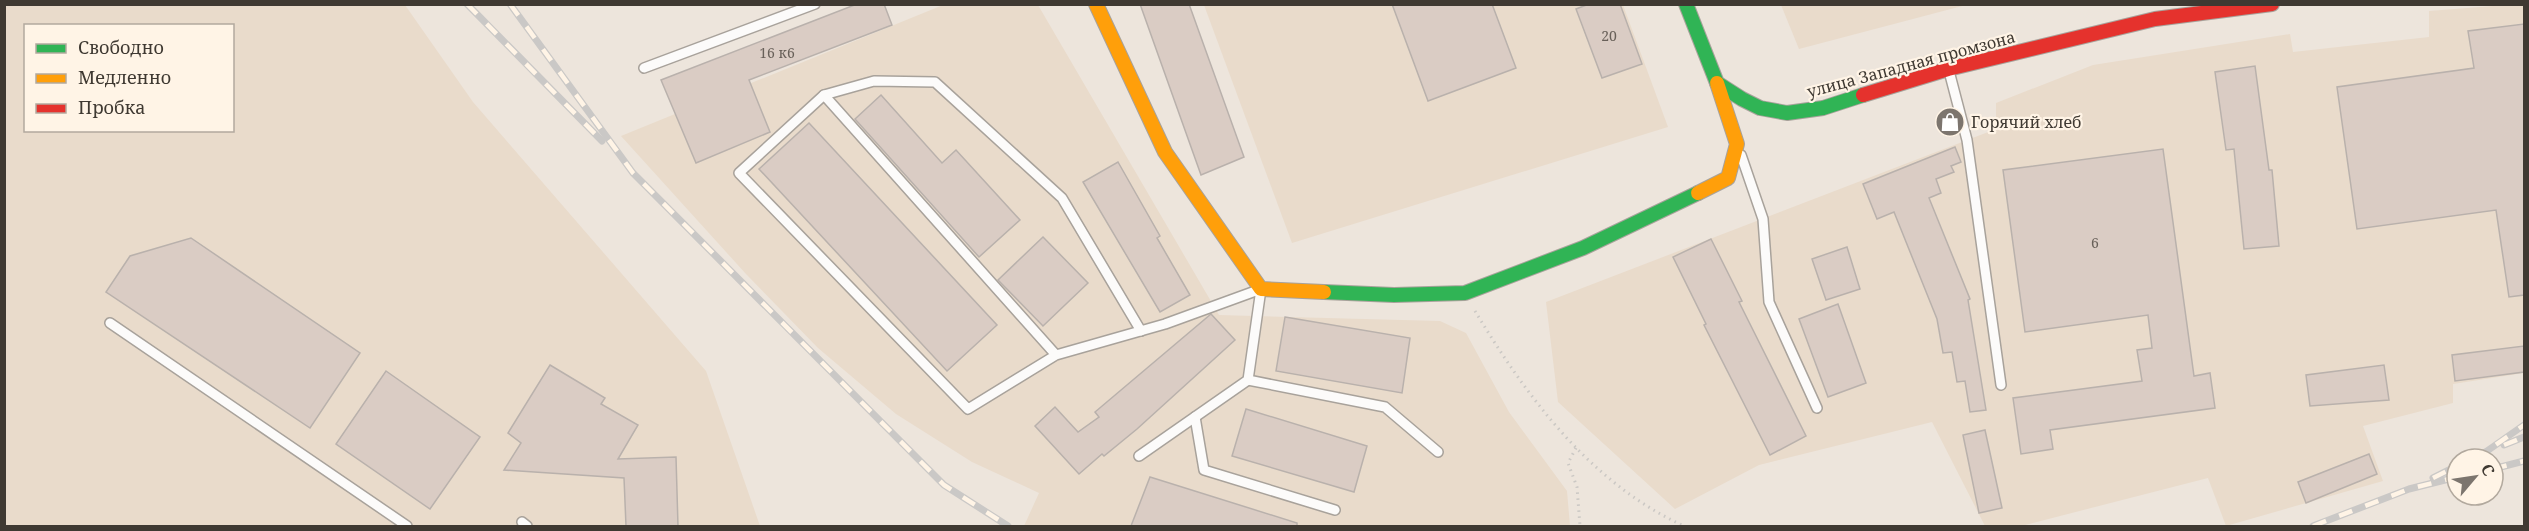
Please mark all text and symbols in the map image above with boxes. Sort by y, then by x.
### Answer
legend [24,24,234,132]
house number: 20 [1601,26,1617,45]
street label: улица Западная промзона [1804,26,2018,102]
text: Свободно [78,35,164,59]
house number: 16 к6 [759,43,795,62]
text: Медленно [78,65,171,89]
text: Пробка [78,95,145,119]
shop icon: Горячий хлеб [1934,106,1966,138]
place label: Горячий хлеб [1971,111,2081,133]
house number: 6 [2091,233,2099,252]
north arrow [2445,447,2505,507]
text: С [2476,460,2500,480]

